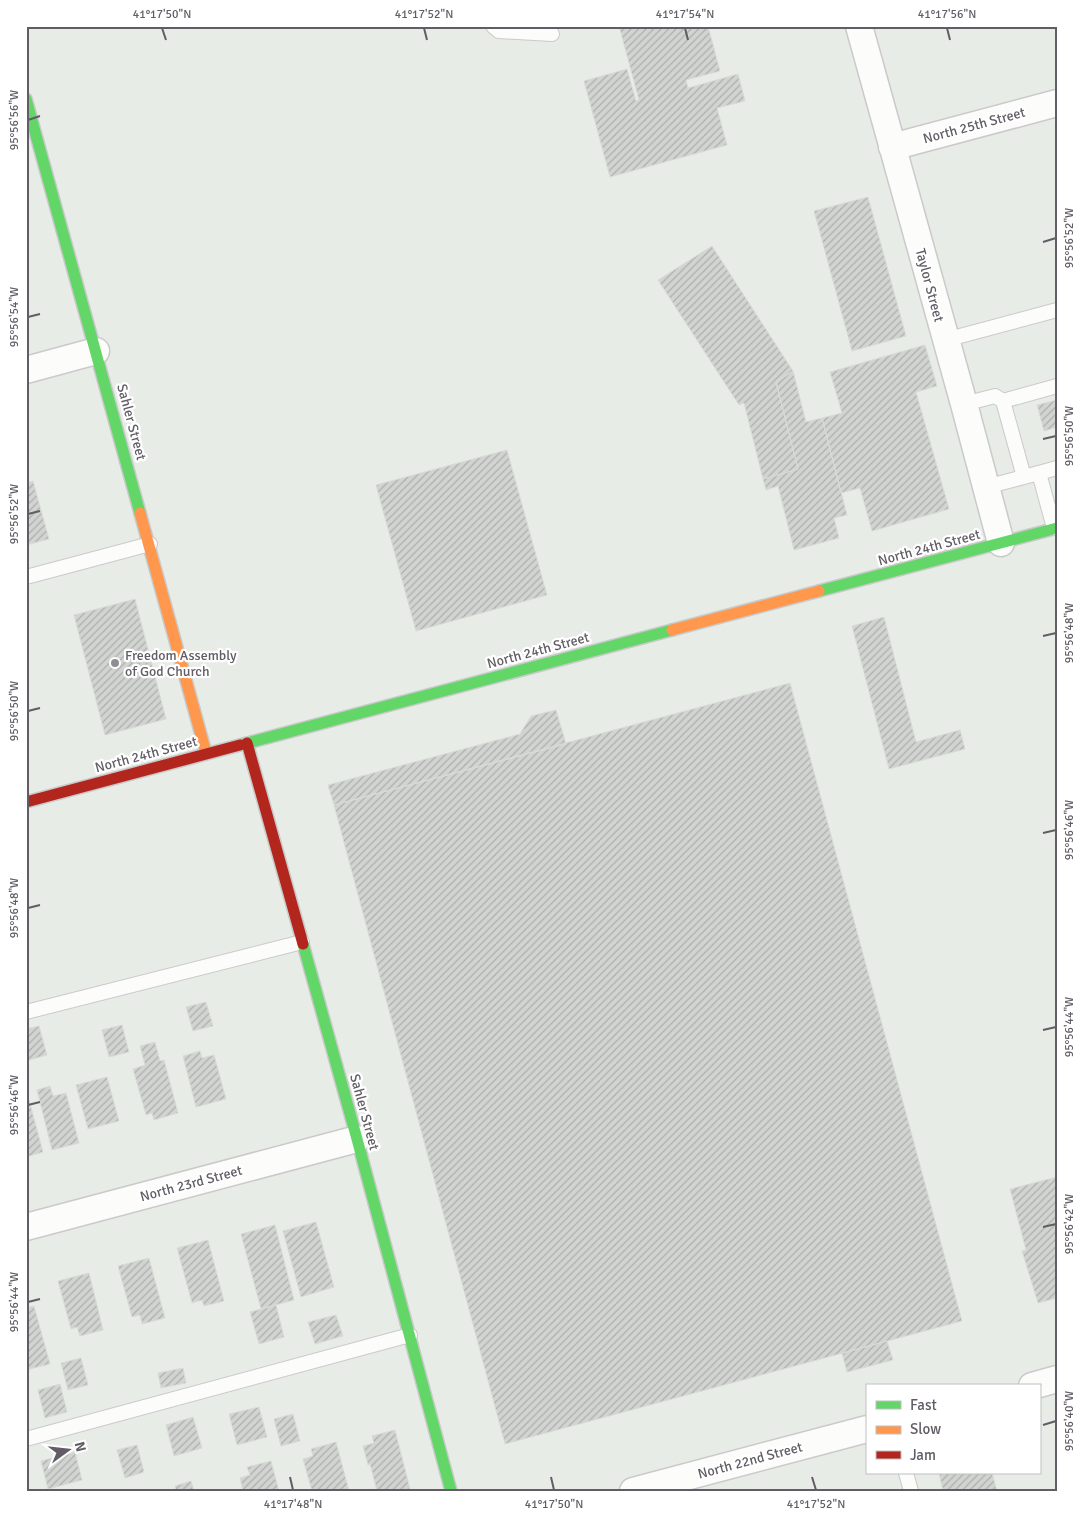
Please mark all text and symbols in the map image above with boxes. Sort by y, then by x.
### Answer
text: 41°17'50"N [133,7,191,22]
text: 41°17'52"N [395,7,453,22]
text: 41°17'54"N [656,7,714,22]
text: 41°17'56"N [918,7,976,22]
text: 95°56'56"W [7,90,22,150]
street label: North 25th Street [921,104,1027,147]
text: 95°56'52"W [1062,208,1077,268]
street label: Taylor Street [912,247,947,324]
text: 95°56'54"W [7,287,22,347]
street label: Sahler Street [113,382,150,462]
text: 95°56'50"W [1062,406,1077,466]
text: 95°56'52"W [7,484,22,544]
street label: North 24th Street [876,526,982,569]
text: 95°56'48"W [1062,603,1077,663]
street label: North 24th Street [485,629,591,672]
place label: Freedom Assembly of God Church [125,647,237,680]
marker: Freedom Assembly of God Church [109,657,121,669]
text: 95°56'50"W [7,681,22,741]
street label: North 24th Street [93,733,199,776]
text: 95°56'46"W [1062,800,1077,860]
text: 95°56'48"W [7,878,22,938]
text: 95°56'44"W [1062,997,1077,1057]
street label: Sahler Street [346,1072,383,1152]
text: 95°56'46"W [7,1075,22,1135]
street label: North 23rd Street [138,1162,244,1205]
text: 95°56'42"W [1062,1194,1077,1254]
text: 95°56'44"W [7,1272,22,1332]
legend [866,1384,1040,1474]
text: 95°56'40"W [1062,1391,1077,1451]
text: Fast [910,1396,937,1414]
text: Slow [910,1420,941,1438]
north arrow [42,1424,92,1474]
street label: North 22nd Street [696,1438,804,1483]
text: N [71,1440,90,1454]
text: Jam [910,1446,936,1464]
text: 41°17'48"N [264,1497,322,1512]
text: 41°17'50"N [525,1497,583,1512]
text: 41°17'52"N [787,1497,845,1512]

